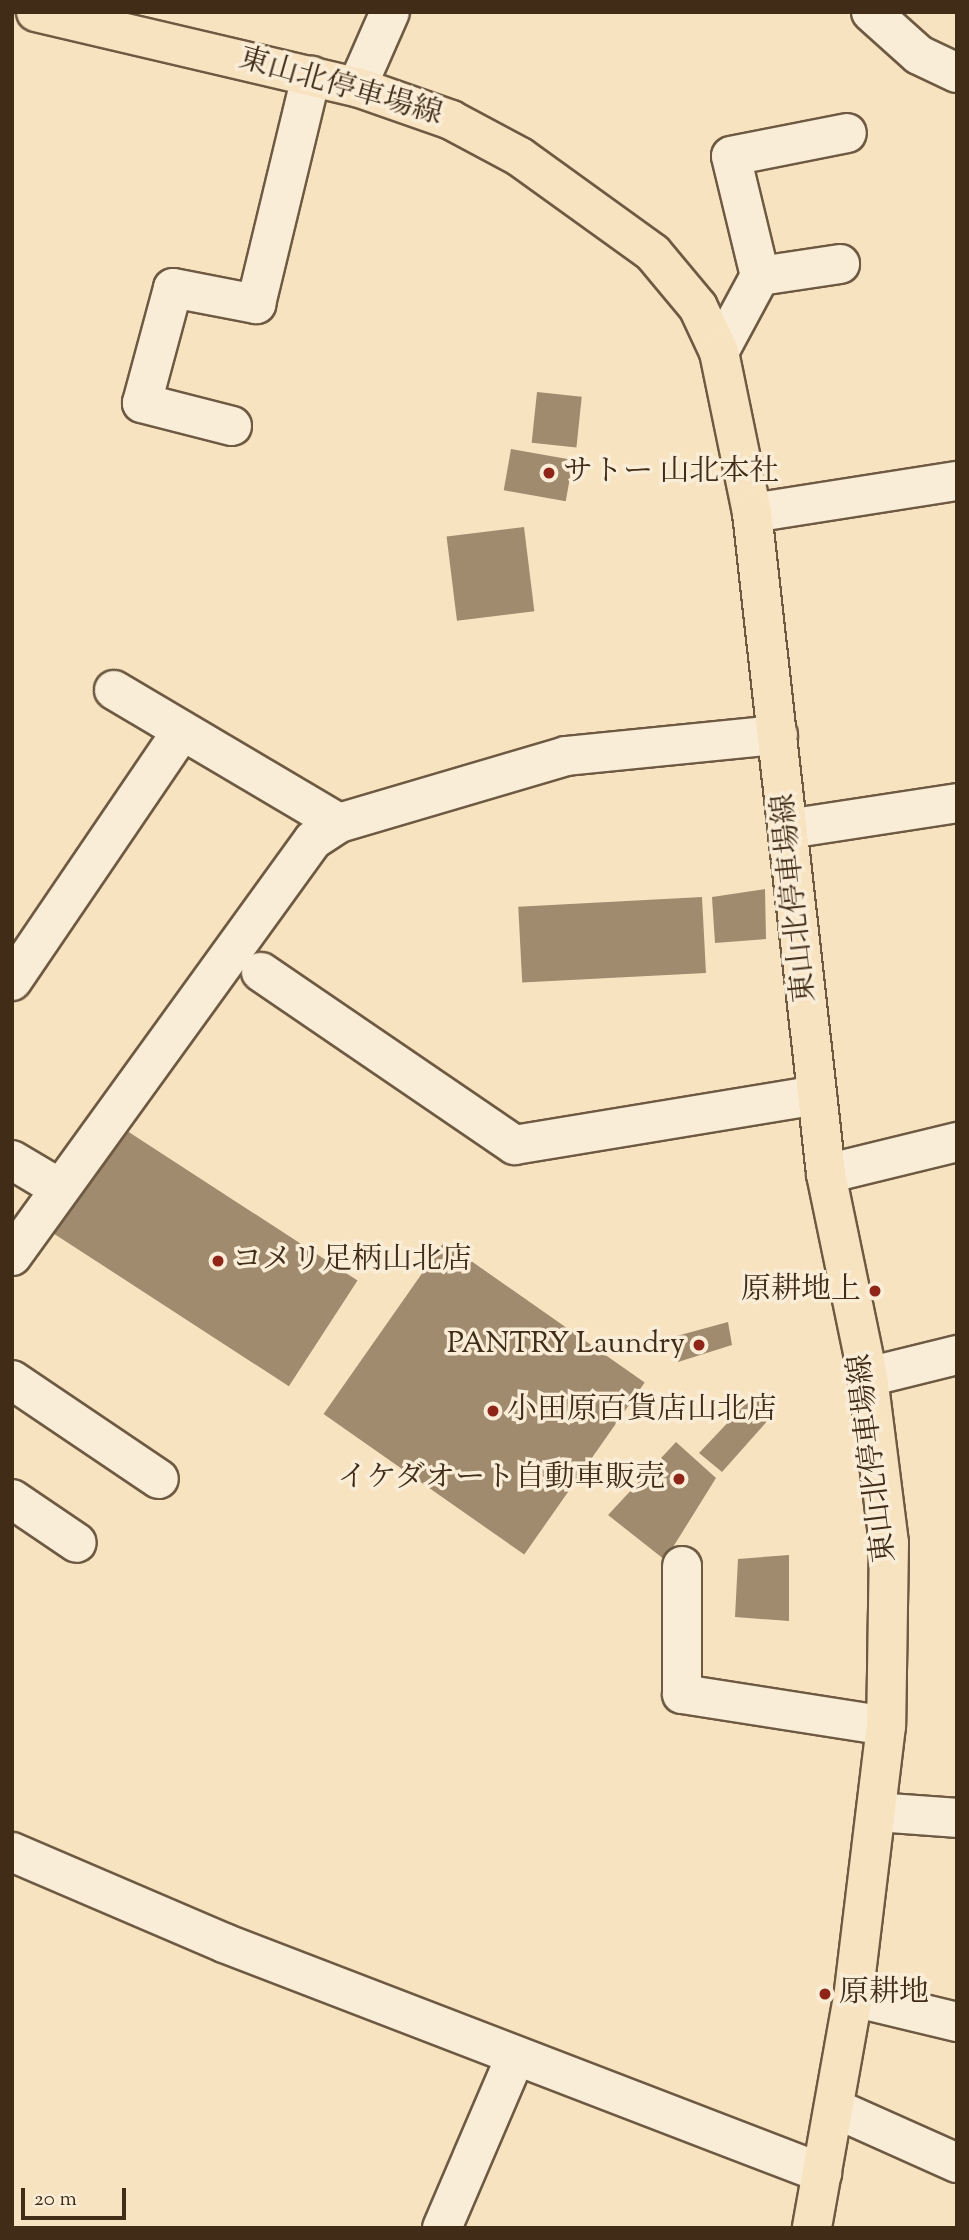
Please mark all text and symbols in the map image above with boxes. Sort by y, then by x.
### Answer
street label: 東山北停車場線 [234,42,446,134]
place label: サトー 山北本社 [563,455,779,491]
marker: サトー 山北本社 [541,465,557,481]
street label: 東山北停車場線 [767,792,825,1004]
place label: コメリ足柄山北店 [232,1243,472,1279]
marker: コメリ足柄山北店 [210,1253,226,1269]
place label: 原耕地上 [741,1273,861,1309]
marker: 原耕地上 [867,1283,883,1299]
place label: PANTRY Laundry [447,1327,685,1363]
marker: PANTRY Laundry [691,1337,707,1353]
street label: 東山北停車場線 [843,1352,905,1564]
place label: 小田原百貨店山北店 [507,1393,777,1429]
marker: 小田原百貨店山北店 [485,1403,501,1419]
place label: イケダオート自動車販売 [335,1461,665,1497]
marker: イケダオート自動車販売 [671,1471,687,1487]
place label: 原耕地 [839,1976,929,2012]
marker: 原耕地 [817,1986,833,2002]
scale bar [24,2174,130,2218]
text: 20 m [34,2185,77,2215]

